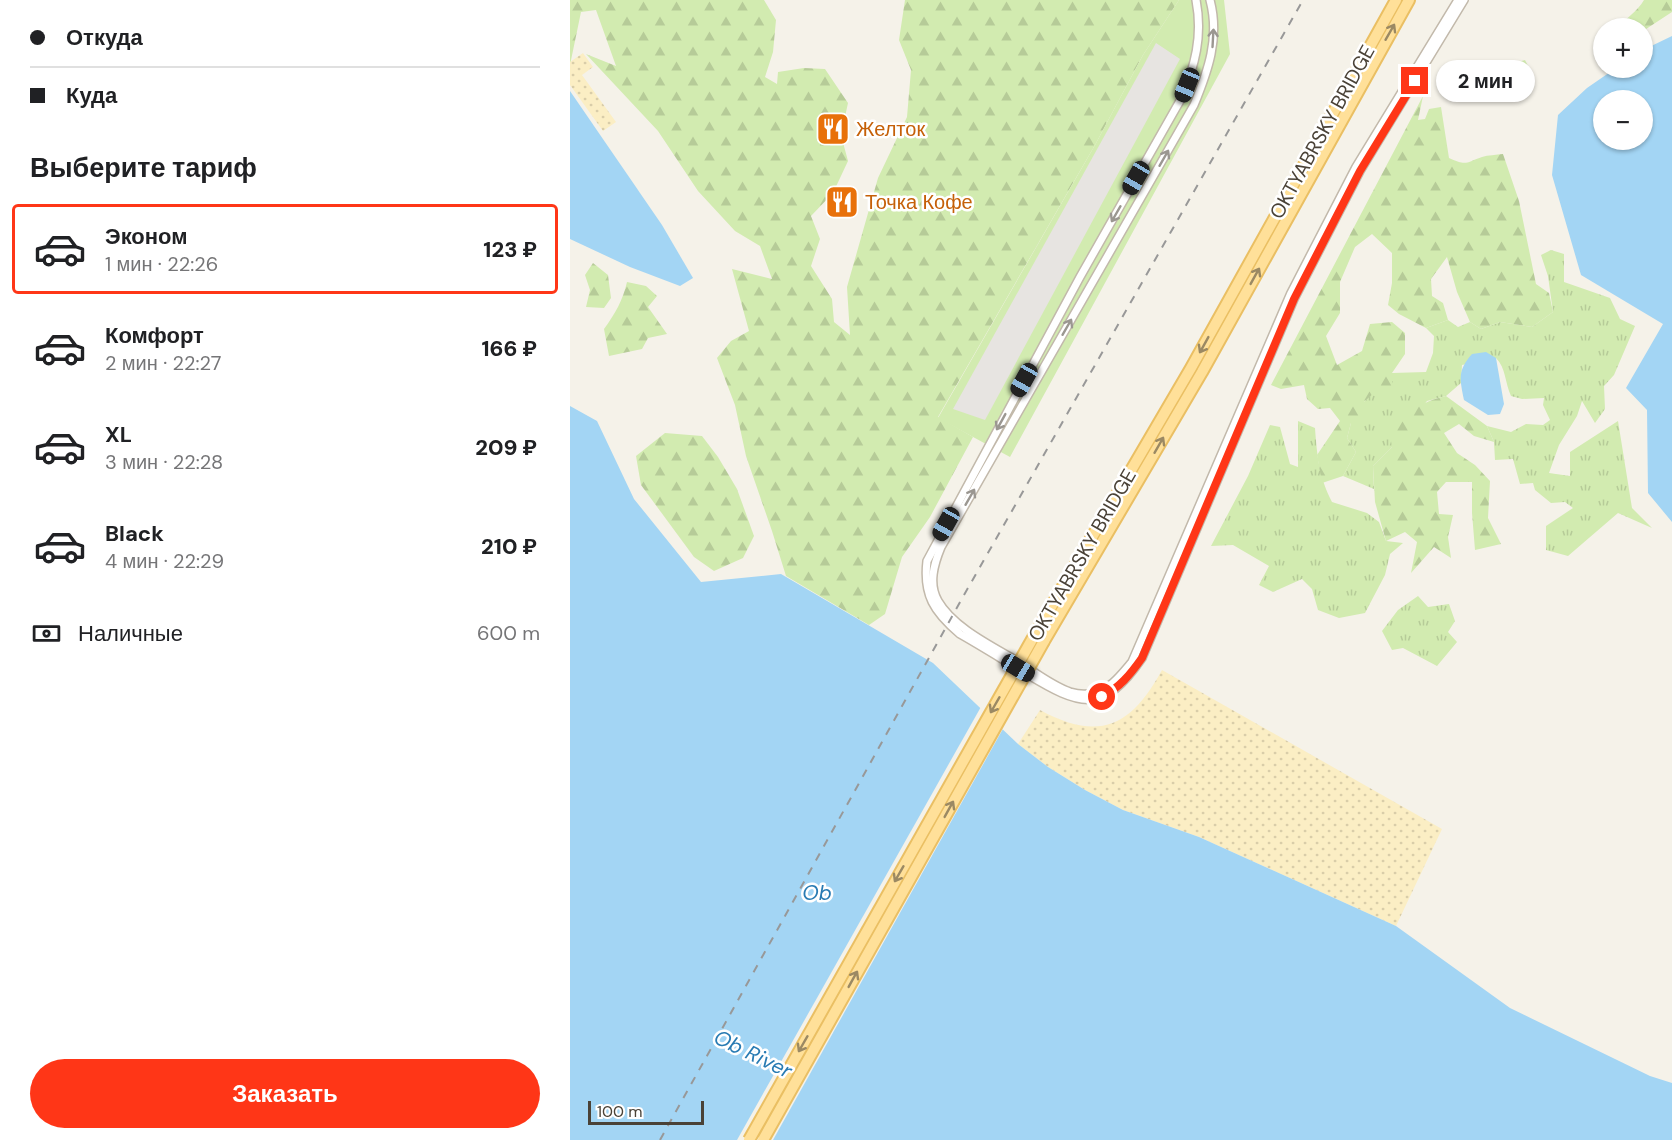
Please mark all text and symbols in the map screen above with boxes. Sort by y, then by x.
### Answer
map controls [1593,18,1653,150]
button: + [1593,18,1653,78]
text: Откуда [66,23,143,52]
one-way arrow [1384,24,1396,41]
one-way arrow [1208,28,1219,48]
street label: OKTYABRSKY BRIDGE [1263,41,1381,223]
callout: 2 мин [1436,60,1535,102]
car [1172,65,1202,105]
route end [1401,67,1428,94]
text: 2 мин [1458,68,1513,94]
text: Куда [66,81,117,110]
button: − [1593,90,1653,150]
restaurant icon: Желток [815,111,851,147]
place label: Желток [856,116,925,142]
text: Выберите тариф [30,150,257,185]
one-way arrow [1158,150,1170,167]
car [1119,158,1153,198]
restaurant icon: Точка Кофе [824,184,860,220]
place label: Точка Кофе [865,189,973,215]
one-way arrow [1110,205,1122,222]
icon: car [33,222,87,276]
text: Эконом [105,222,188,251]
text: 123 ₽ [483,235,537,264]
text: 1 мин · 22:26 [105,251,218,277]
one-way arrow [1249,268,1261,285]
one-way arrow [1061,319,1073,336]
icon: car [33,321,87,375]
text: Комфорт [105,321,204,350]
text: 166 ₽ [481,334,537,363]
one-way arrow [1198,335,1209,353]
text: 2 мин · 22:27 [105,350,221,376]
car [1007,360,1041,400]
one-way arrow [995,413,1007,430]
icon: car [33,420,87,474]
text: XL [105,420,132,449]
text: 209 ₽ [475,433,537,462]
one-way arrow [1153,437,1165,454]
text: 3 мин · 22:28 [105,449,223,475]
street label: OKTYABRSKY BRIDGE [1022,464,1142,646]
one-way arrow [965,488,976,506]
car [929,504,963,544]
icon: car [33,519,87,573]
text: Black [105,519,164,548]
text: 210 ₽ [481,532,537,561]
text: 4 мин · 22:29 [105,548,224,574]
icon: cash [30,617,63,650]
text: Наличные [78,619,183,648]
text: 600 m [477,620,540,646]
car [998,651,1038,685]
route start [1088,683,1115,710]
one-way arrow [989,696,1001,713]
one-way arrow [944,801,955,819]
one-way arrow [893,865,904,883]
water label: Ob [802,879,832,907]
one-way arrow [847,971,859,988]
water label: Ob River [709,1023,798,1085]
one-way arrow [797,1035,809,1052]
button: Заказать [30,1059,540,1128]
scale bar [588,1098,704,1126]
text: 100 m [597,1101,642,1122]

